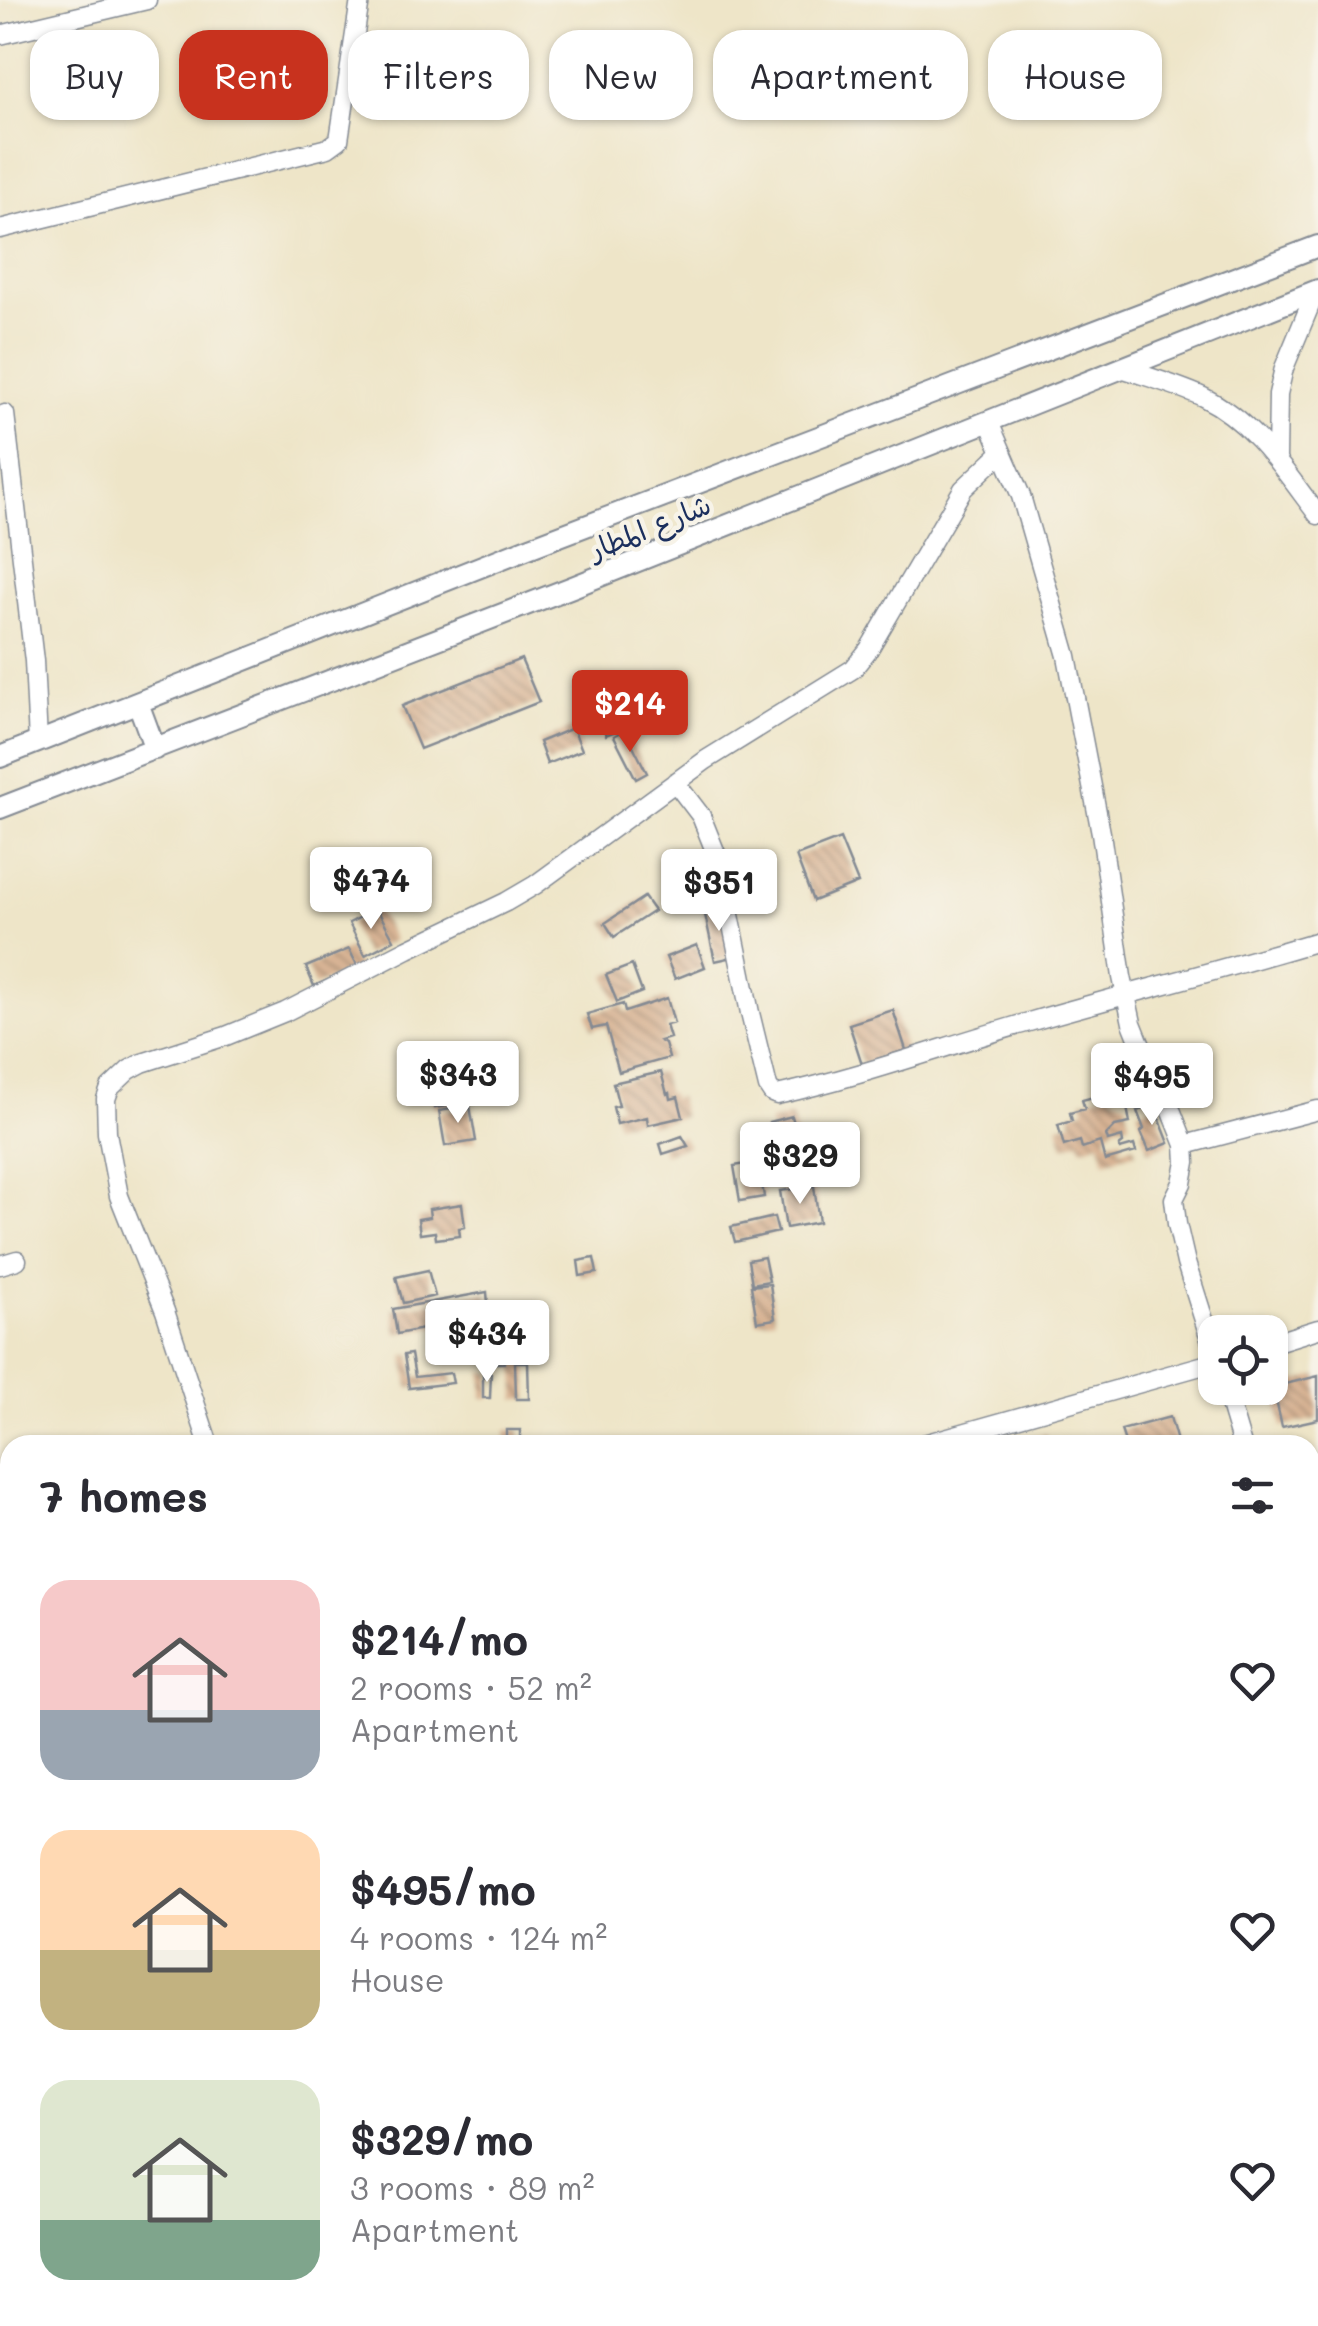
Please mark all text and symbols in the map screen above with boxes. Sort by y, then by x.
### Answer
chip: Buy [30,30,159,120]
chip: Rent [179,30,328,120]
chip: Filters [348,30,529,120]
chip: New [549,30,693,120]
chip: Apartment [713,30,968,120]
chip: House [988,30,1162,120]
street label: شارع المطار [582,485,717,570]
pin: $214 [571,670,689,755]
text: $214 [594,681,666,723]
pin: $474 [312,847,430,932]
pin: $351 [660,849,778,934]
text: $474 [332,858,410,900]
text: $351 [683,860,755,902]
pin: $343 [399,1041,517,1126]
pin: $495 [1093,1043,1211,1128]
text: $343 [419,1052,497,1094]
text: $495 [1113,1054,1191,1096]
pin: $329 [741,1122,859,1207]
text: $329 [762,1133,838,1175]
pin: $434 [428,1300,546,1385]
text: $434 [447,1311,527,1353]
map controls [1198,1315,1288,1405]
button: locate [1198,1315,1288,1405]
text: 7 homes [40,1468,208,1523]
icon: filters [1225,1468,1280,1523]
text: $214/mo [350,1611,528,1666]
icon: home [120,1620,240,1740]
icon: heart [1225,1653,1280,1708]
text: 2 rooms · 52 m² [350,1666,592,1708]
text: Apartment [350,1708,519,1750]
text: $495/mo [350,1861,536,1916]
icon: home [120,1870,240,1990]
icon: heart [1225,1903,1280,1958]
text: 4 rooms · 124 m² [350,1916,607,1958]
text: House [350,1958,445,2000]
text: $329/mo [350,2111,533,2166]
icon: home [120,2120,240,2240]
icon: heart [1225,2153,1280,2208]
text: 3 rooms · 89 m² [350,2166,595,2208]
text: Apartment [350,2208,519,2250]

